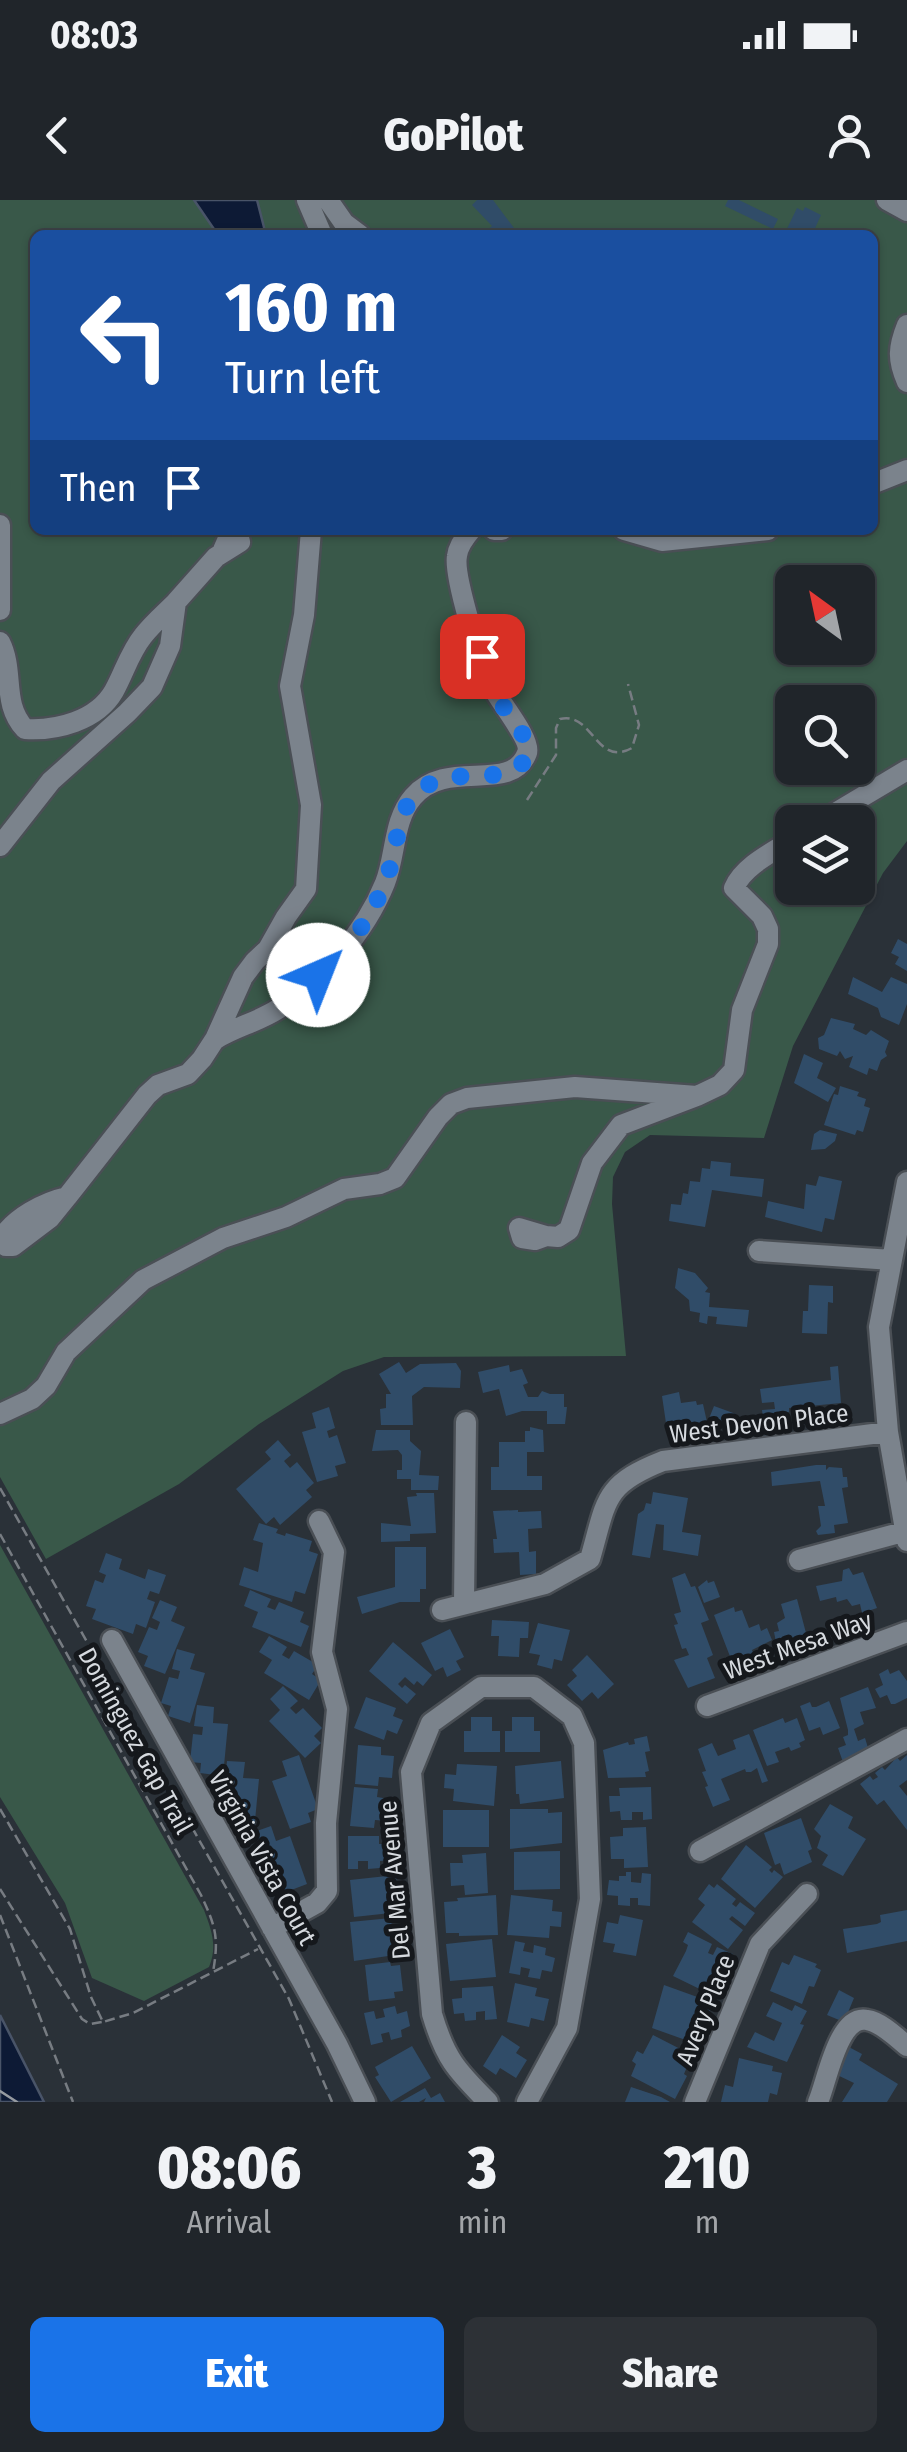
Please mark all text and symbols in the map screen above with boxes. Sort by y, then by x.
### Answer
text: 08:03 [50,12,138,58]
icon: back [30,108,85,163]
text: GoPilot [384,108,523,162]
icon: person [822,108,877,163]
text: 160 m [225,266,397,350]
icon: left [60,270,190,400]
text: Turn left [225,351,380,405]
icon: arrive [156,460,211,515]
text: Then [60,465,136,511]
north arrow [775,565,875,665]
map controls [775,565,875,905]
pin [440,614,525,699]
icon: arrive [455,629,510,684]
button: search [775,685,875,785]
button: layers [775,805,875,905]
position arrow [266,923,370,1027]
street label: West Devon Place [668,1398,850,1450]
street label: West Mesa Way [720,1605,876,1687]
street label: Dominguez Gap Trail [71,1643,199,1840]
street label: Virginia Vista Court [202,1766,323,1951]
street label: Del Mar Avenue [373,1799,417,1961]
street label: Avery Place [670,1950,742,2070]
text: 08:06 [157,2132,301,2204]
text: 3 [468,2132,497,2204]
text: 210 [664,2132,750,2204]
text: Arrival [186,2203,271,2241]
text: min [458,2203,507,2241]
text: m [695,2203,719,2241]
button: Exit [30,2317,444,2432]
button: Share [464,2317,877,2432]

